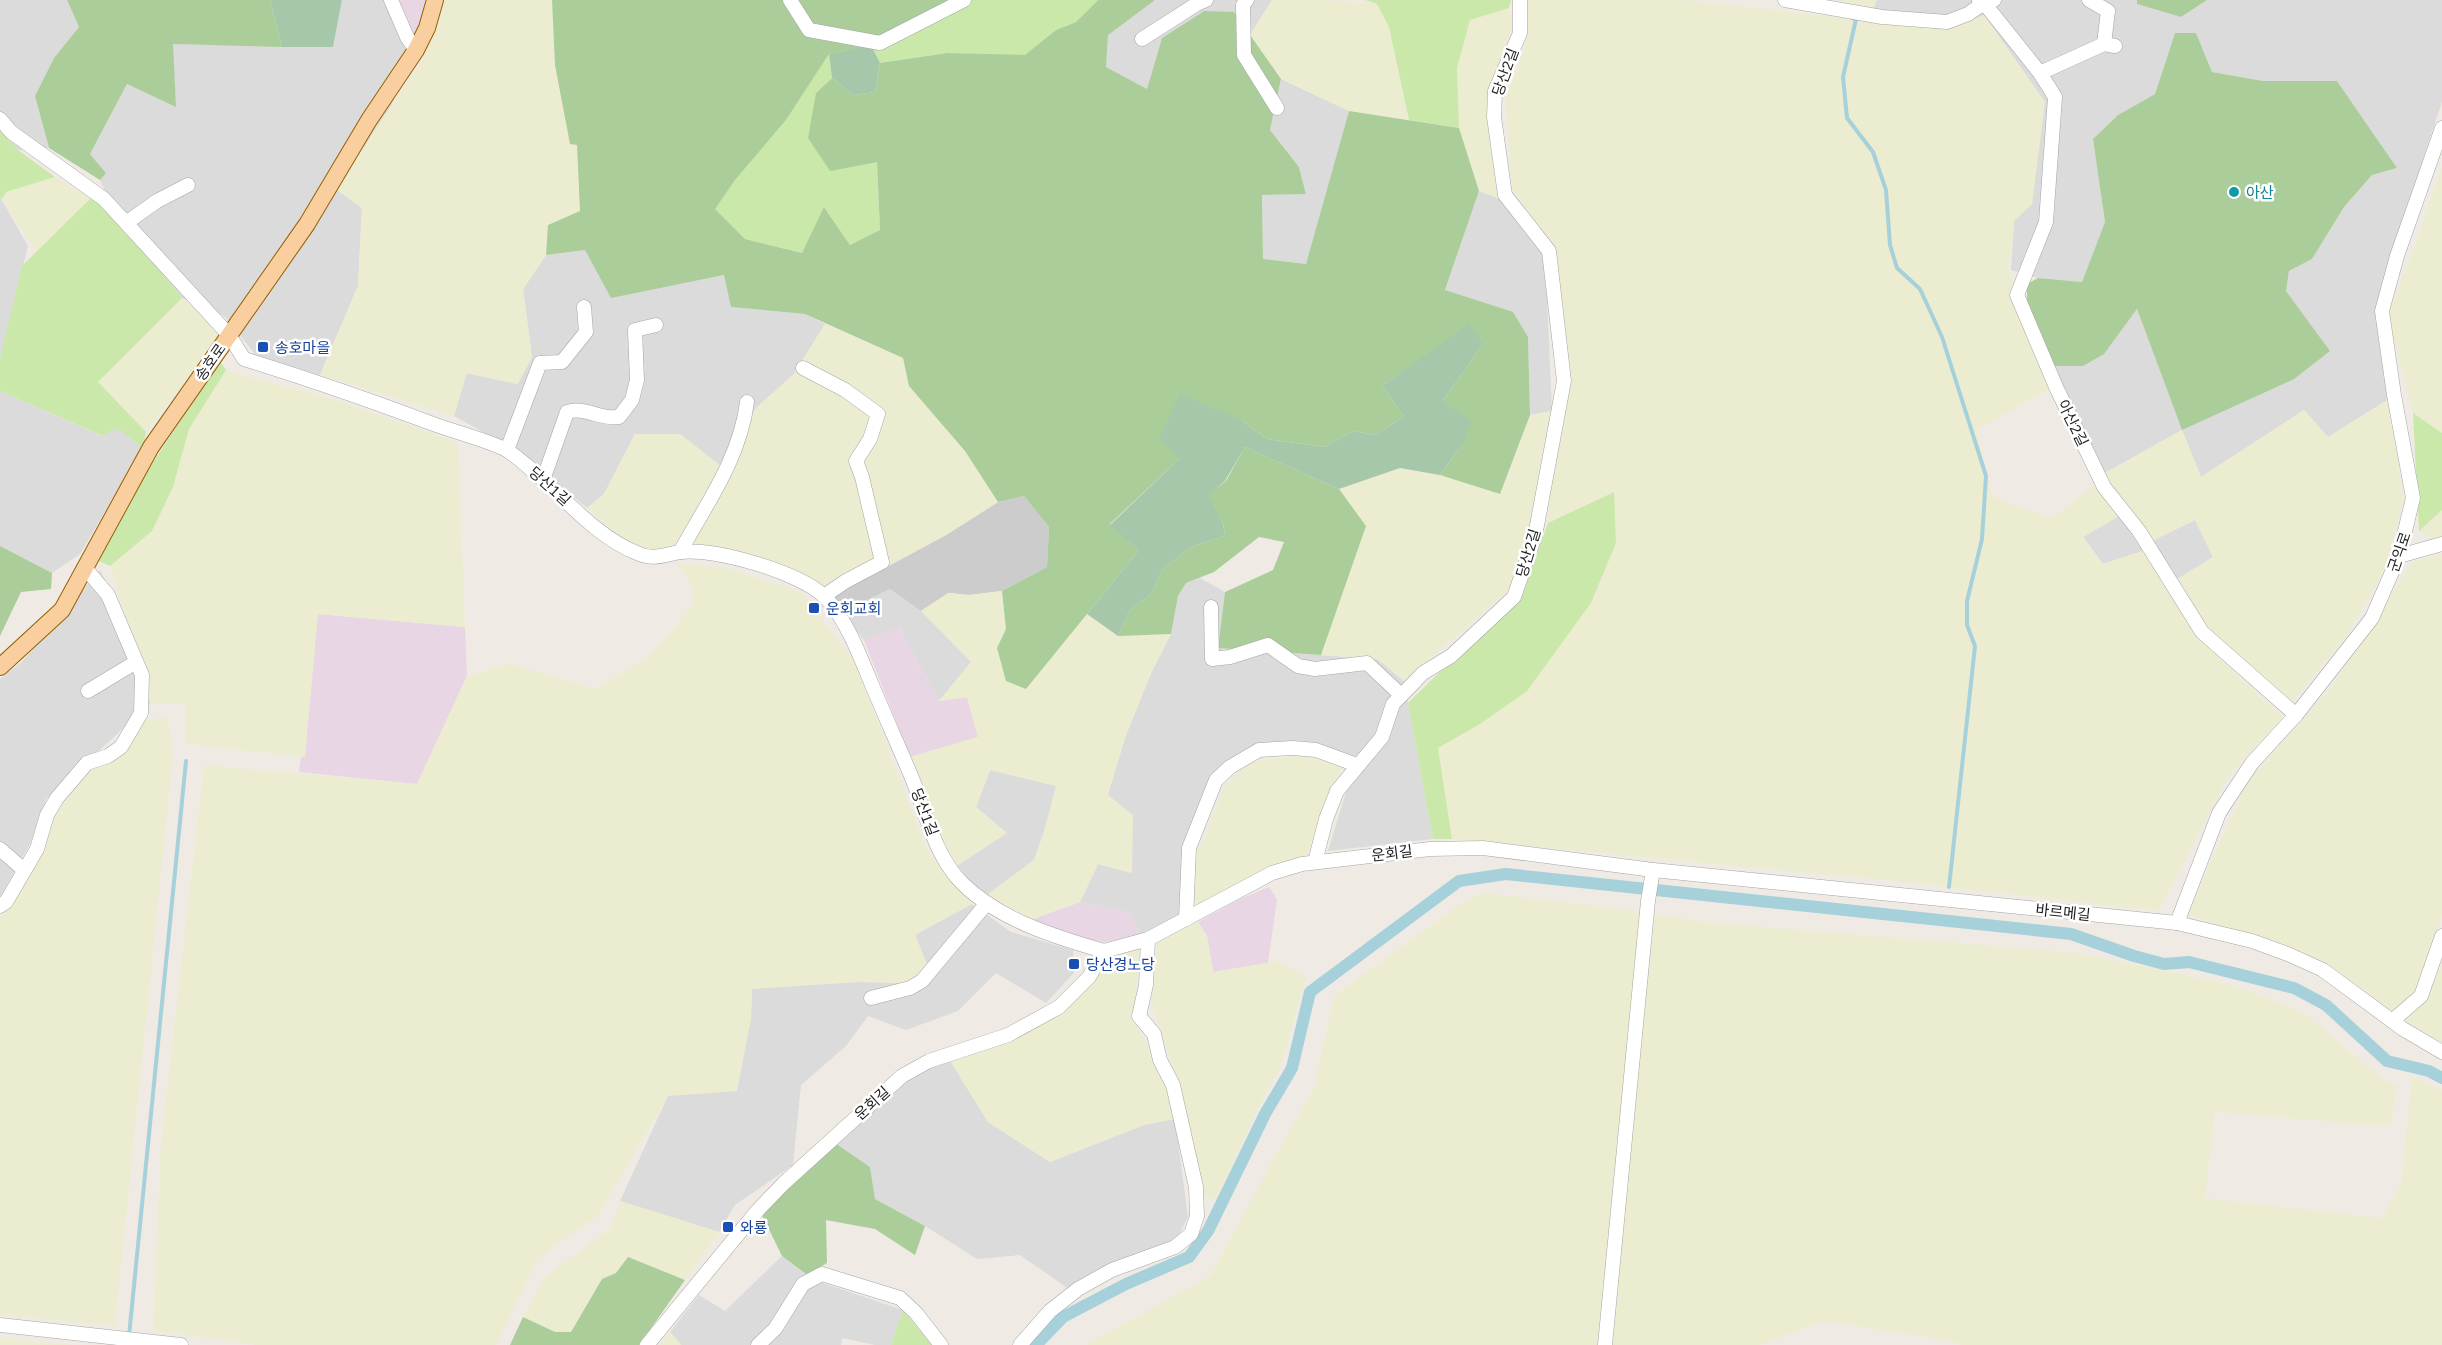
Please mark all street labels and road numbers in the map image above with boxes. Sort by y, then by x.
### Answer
street label: 당산2길 [1489,46,1521,98]
street label: 송호로 [191,340,229,384]
street label: 아산2길 [2054,397,2092,449]
street label: 당산1길 [526,463,574,509]
street label: 당산2길 [1513,527,1543,579]
street label: 군익로 [2384,530,2414,574]
street label: 당산1길 [908,786,942,838]
street label: 운회길 [1370,842,1414,864]
street label: 바르메길 [2035,901,2091,923]
street label: 운회길 [851,1083,893,1123]

